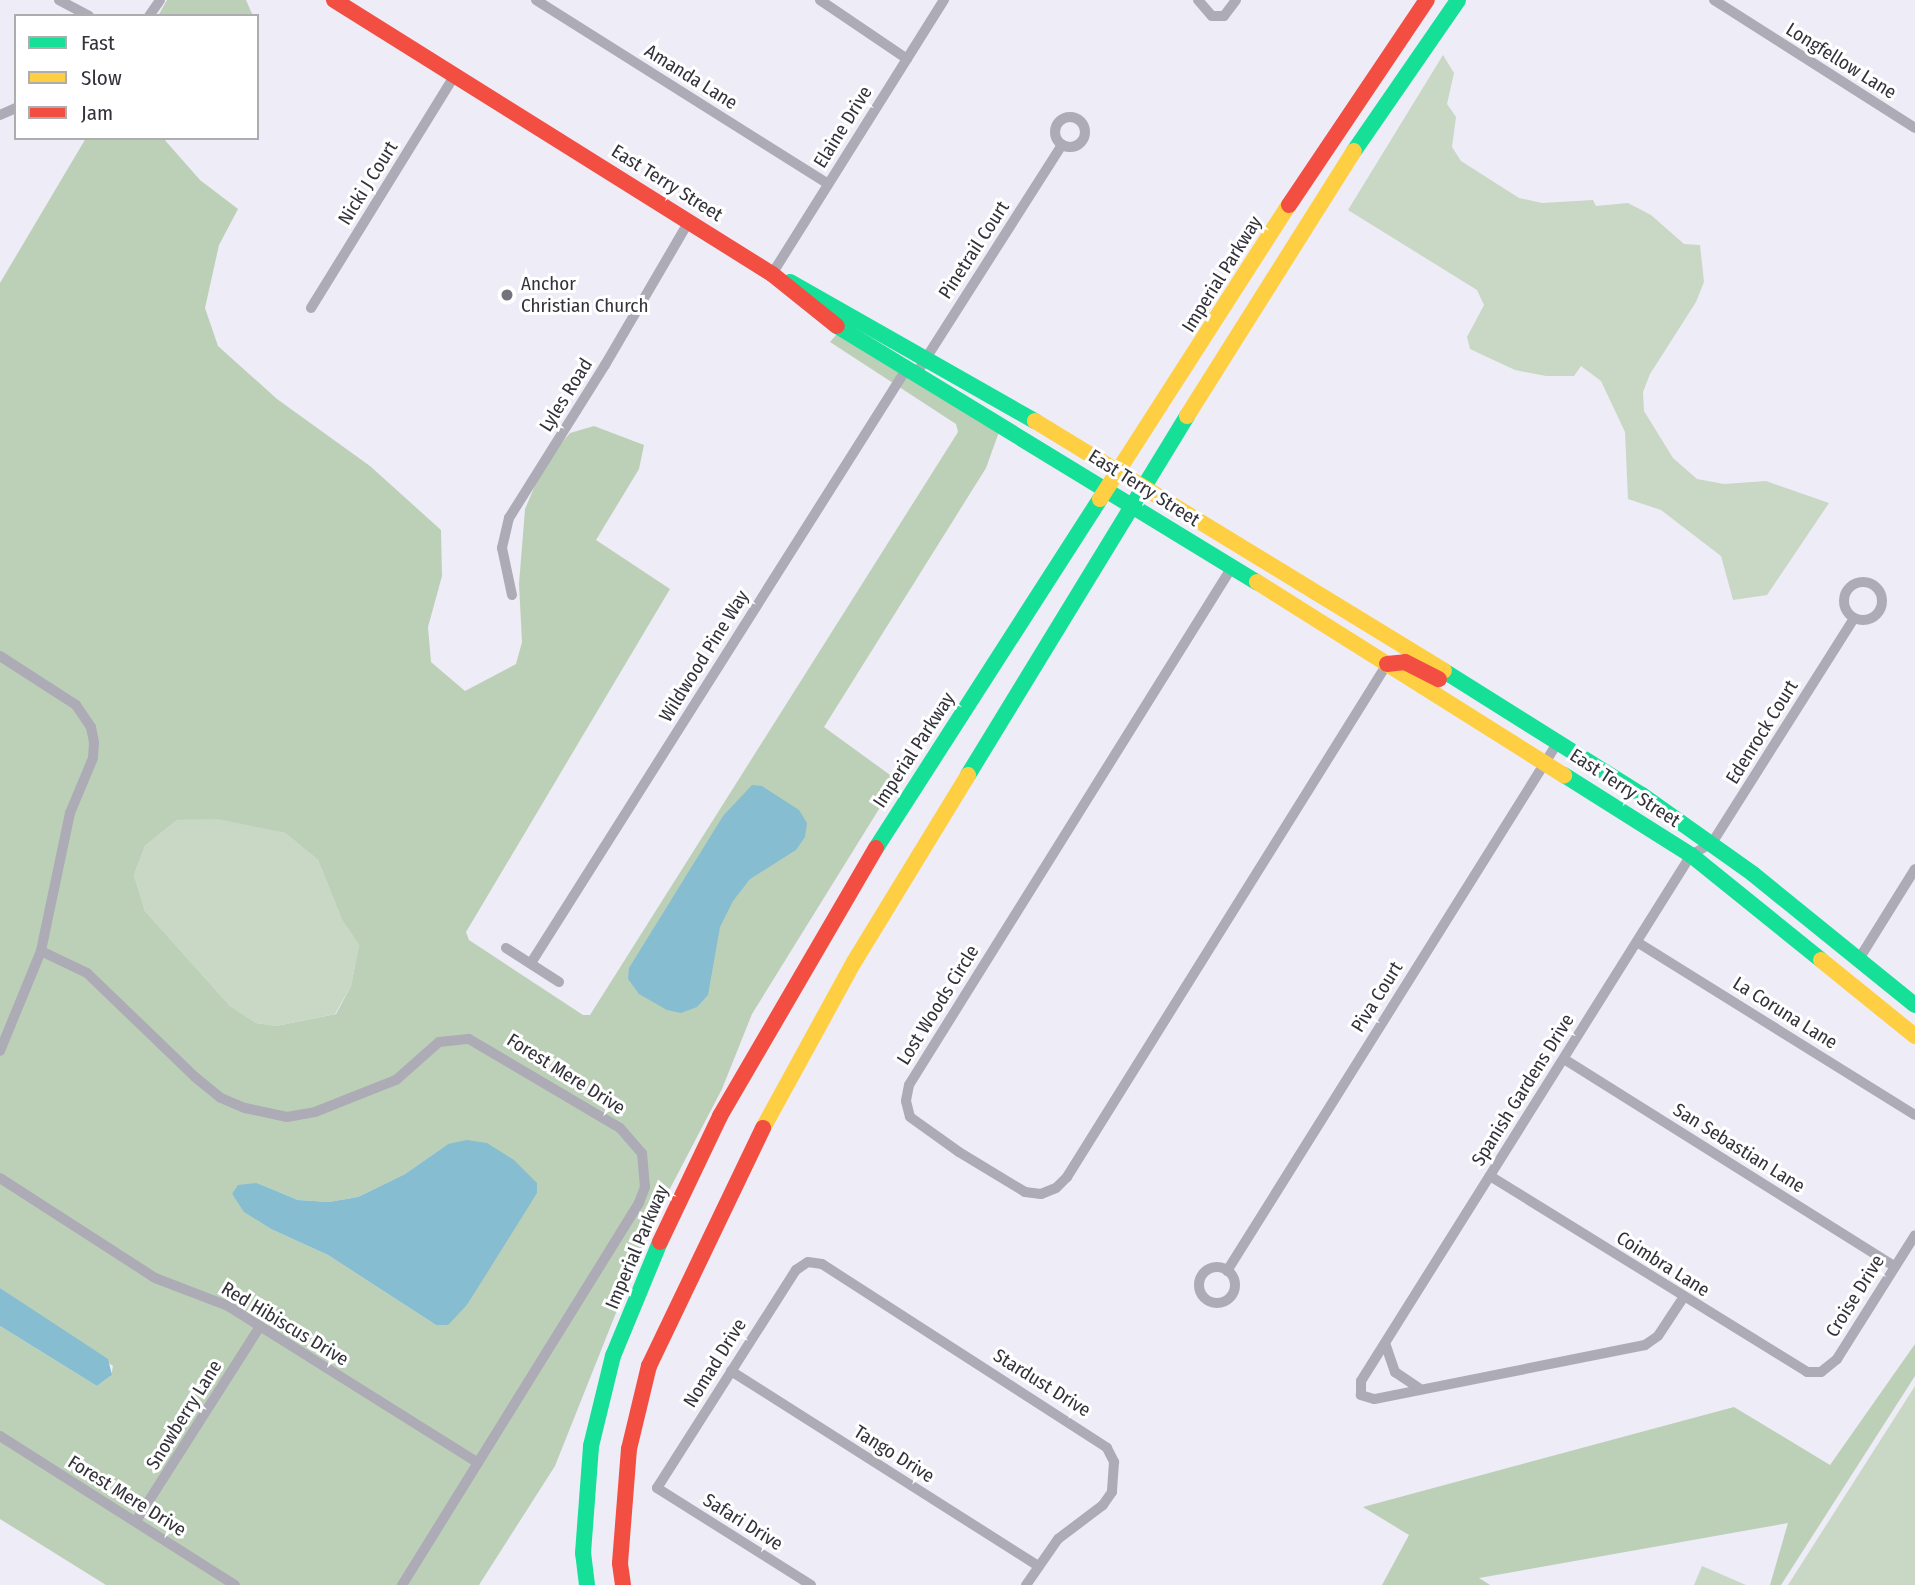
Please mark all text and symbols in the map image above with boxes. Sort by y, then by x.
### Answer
legend [14,14,259,140]
street label: Longfellow Lane [1782,18,1900,104]
text: Fast [81,30,115,56]
street label: Amanda Lane [640,40,742,114]
text: Slow [81,65,122,91]
street label: Elaine Drive [809,82,877,172]
text: Jam [81,100,113,126]
street label: Nicki J Court [333,137,403,229]
street label: East Terry Street [607,140,727,226]
street label: Pinetrail Court [934,197,1014,303]
street label: Imperial Parkway [1177,212,1267,336]
place label: Anchor Christian Church [521,273,648,317]
marker: Anchor Christian Church [499,287,515,303]
street label: Lyles Road [535,354,597,436]
street label: East Terry Street [1084,445,1204,531]
street label: Wildwood Pine Way [654,586,754,726]
street label: Edenrock Court [1721,676,1803,788]
street label: Imperial Parkway [868,688,960,812]
street label: East Terry Street [1566,744,1684,832]
street label: Lost Woods Circle [892,941,984,1069]
street label: Piva Court [1346,958,1408,1036]
street label: La Coruna Lane [1729,972,1841,1054]
street label: Spanish Gardens Drive [1467,1010,1579,1170]
street label: Forest Mere Drive [503,1029,629,1119]
street label: San Sebastian Lane [1669,1098,1809,1198]
street label: Imperial Parkway [601,1182,673,1312]
street label: Coimbra Lane [1612,1226,1714,1302]
street label: Croise Drive [1821,1251,1889,1341]
street label: Red Hibiscus Drive [217,1277,353,1371]
street label: Nomad Drive [679,1314,751,1412]
street label: Stardust Drive [989,1344,1095,1422]
street label: Snowberry Lane [141,1356,227,1474]
street label: Tango Drive [850,1420,938,1488]
street label: Forest Mere Drive [64,1451,190,1541]
street label: Safari Drive [699,1489,787,1555]

